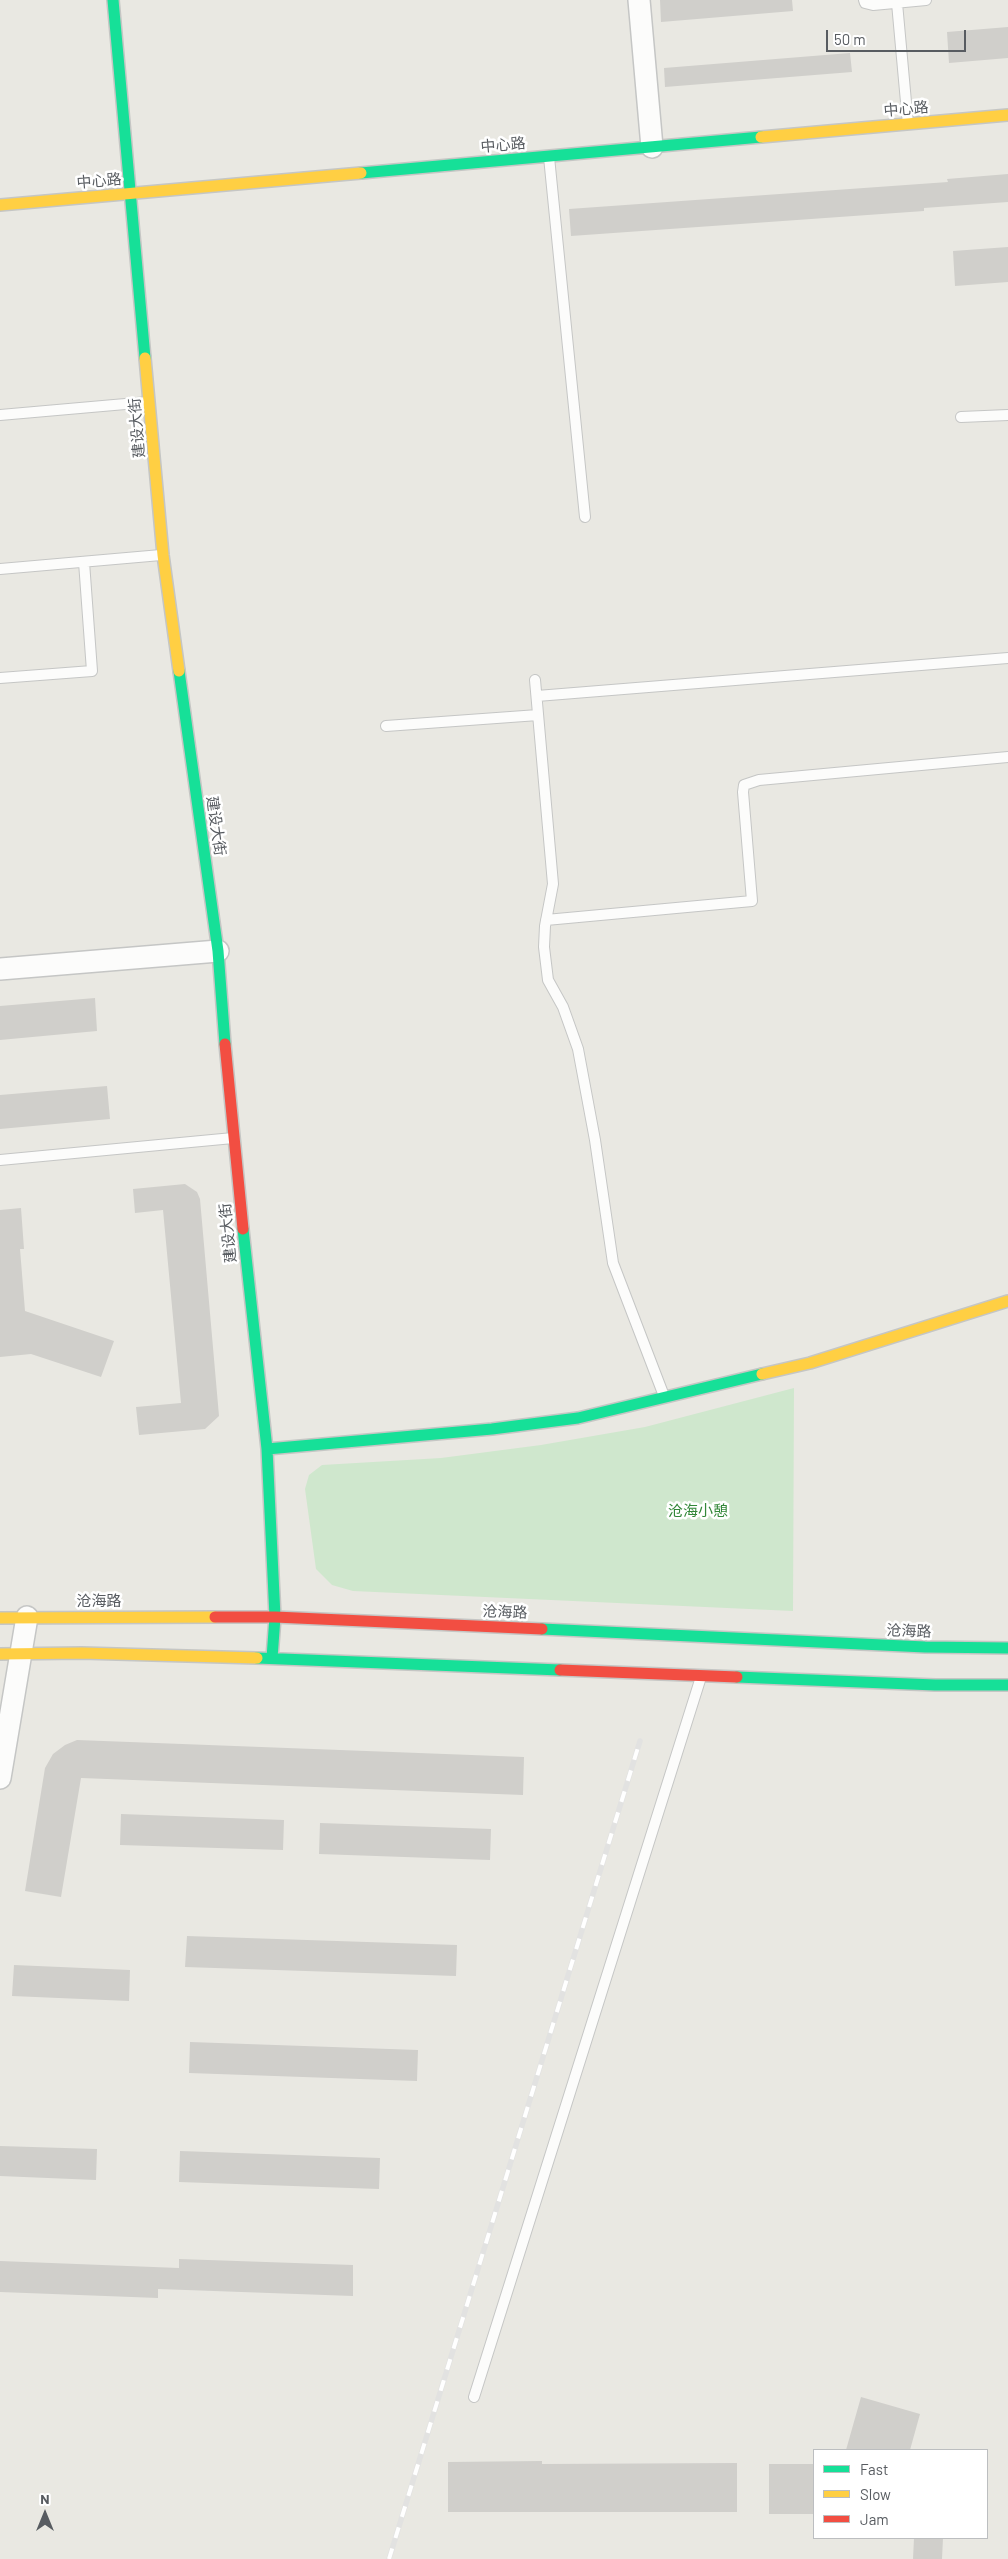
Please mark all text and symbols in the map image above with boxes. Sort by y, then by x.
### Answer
scale bar [828,20,968,52]
text: 50 m [834,30,866,48]
street label: 中心路 [883,98,929,120]
street label: 中心路 [480,134,526,156]
street label: 中心路 [76,170,122,192]
street label: 建设大街 [125,397,149,459]
street label: 建设大街 [203,795,229,857]
street label: 建设大街 [216,1202,240,1264]
park label: 沧海小憩 [668,1502,728,1520]
street label: 沧海路 [77,1592,121,1610]
street label: 沧海路 [482,1602,528,1622]
street label: 沧海路 [886,1621,932,1641]
legend [813,2449,988,2539]
text: Fast [860,2460,888,2478]
text: Slow [860,2485,891,2503]
north arrow [20,2489,70,2539]
text: N [40,2490,50,2507]
text: Jam [860,2510,889,2528]

